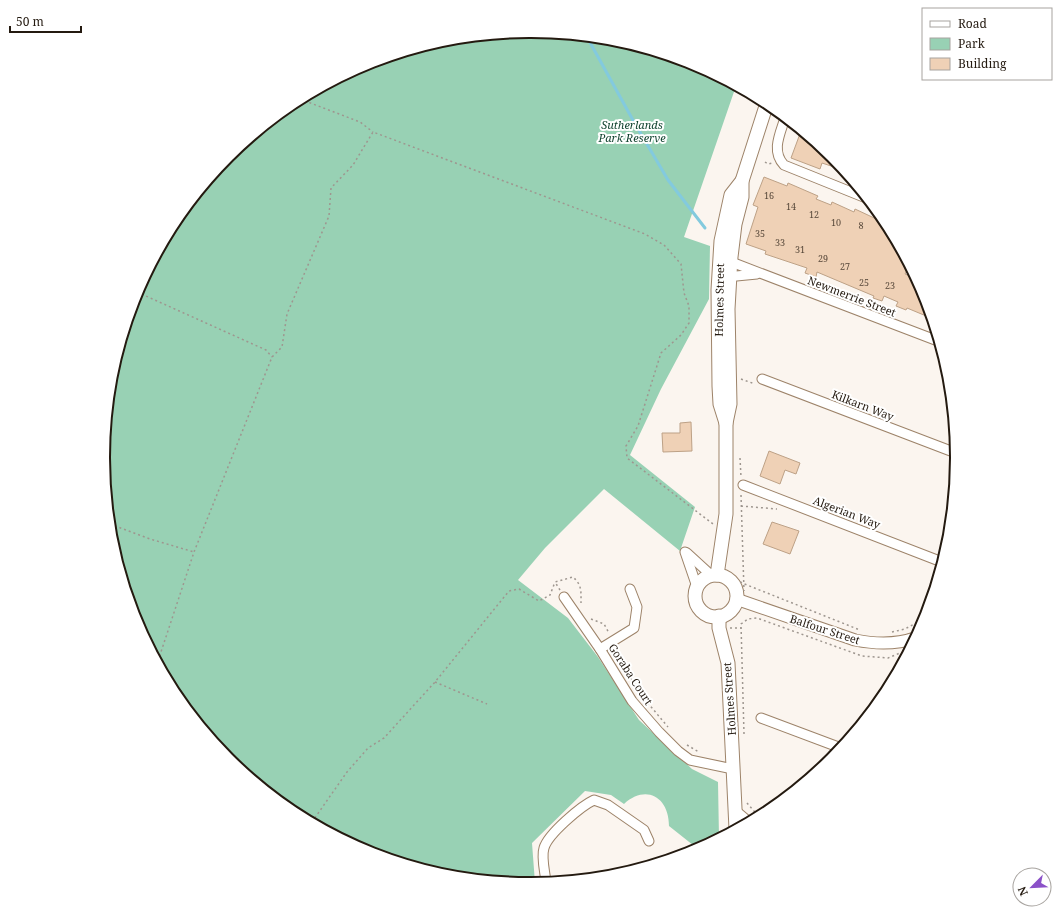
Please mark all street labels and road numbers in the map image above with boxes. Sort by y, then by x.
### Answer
street label: Holmes Street [711,263,727,337]
street label: Newmerrie Street [806,272,898,320]
street label: Kilkarn Way [830,386,897,424]
street label: Algerian Way [811,492,883,532]
street label: Balfour Street [788,611,862,647]
street label: Goraba Court [606,640,657,708]
street label: Holmes Street [719,662,739,736]

